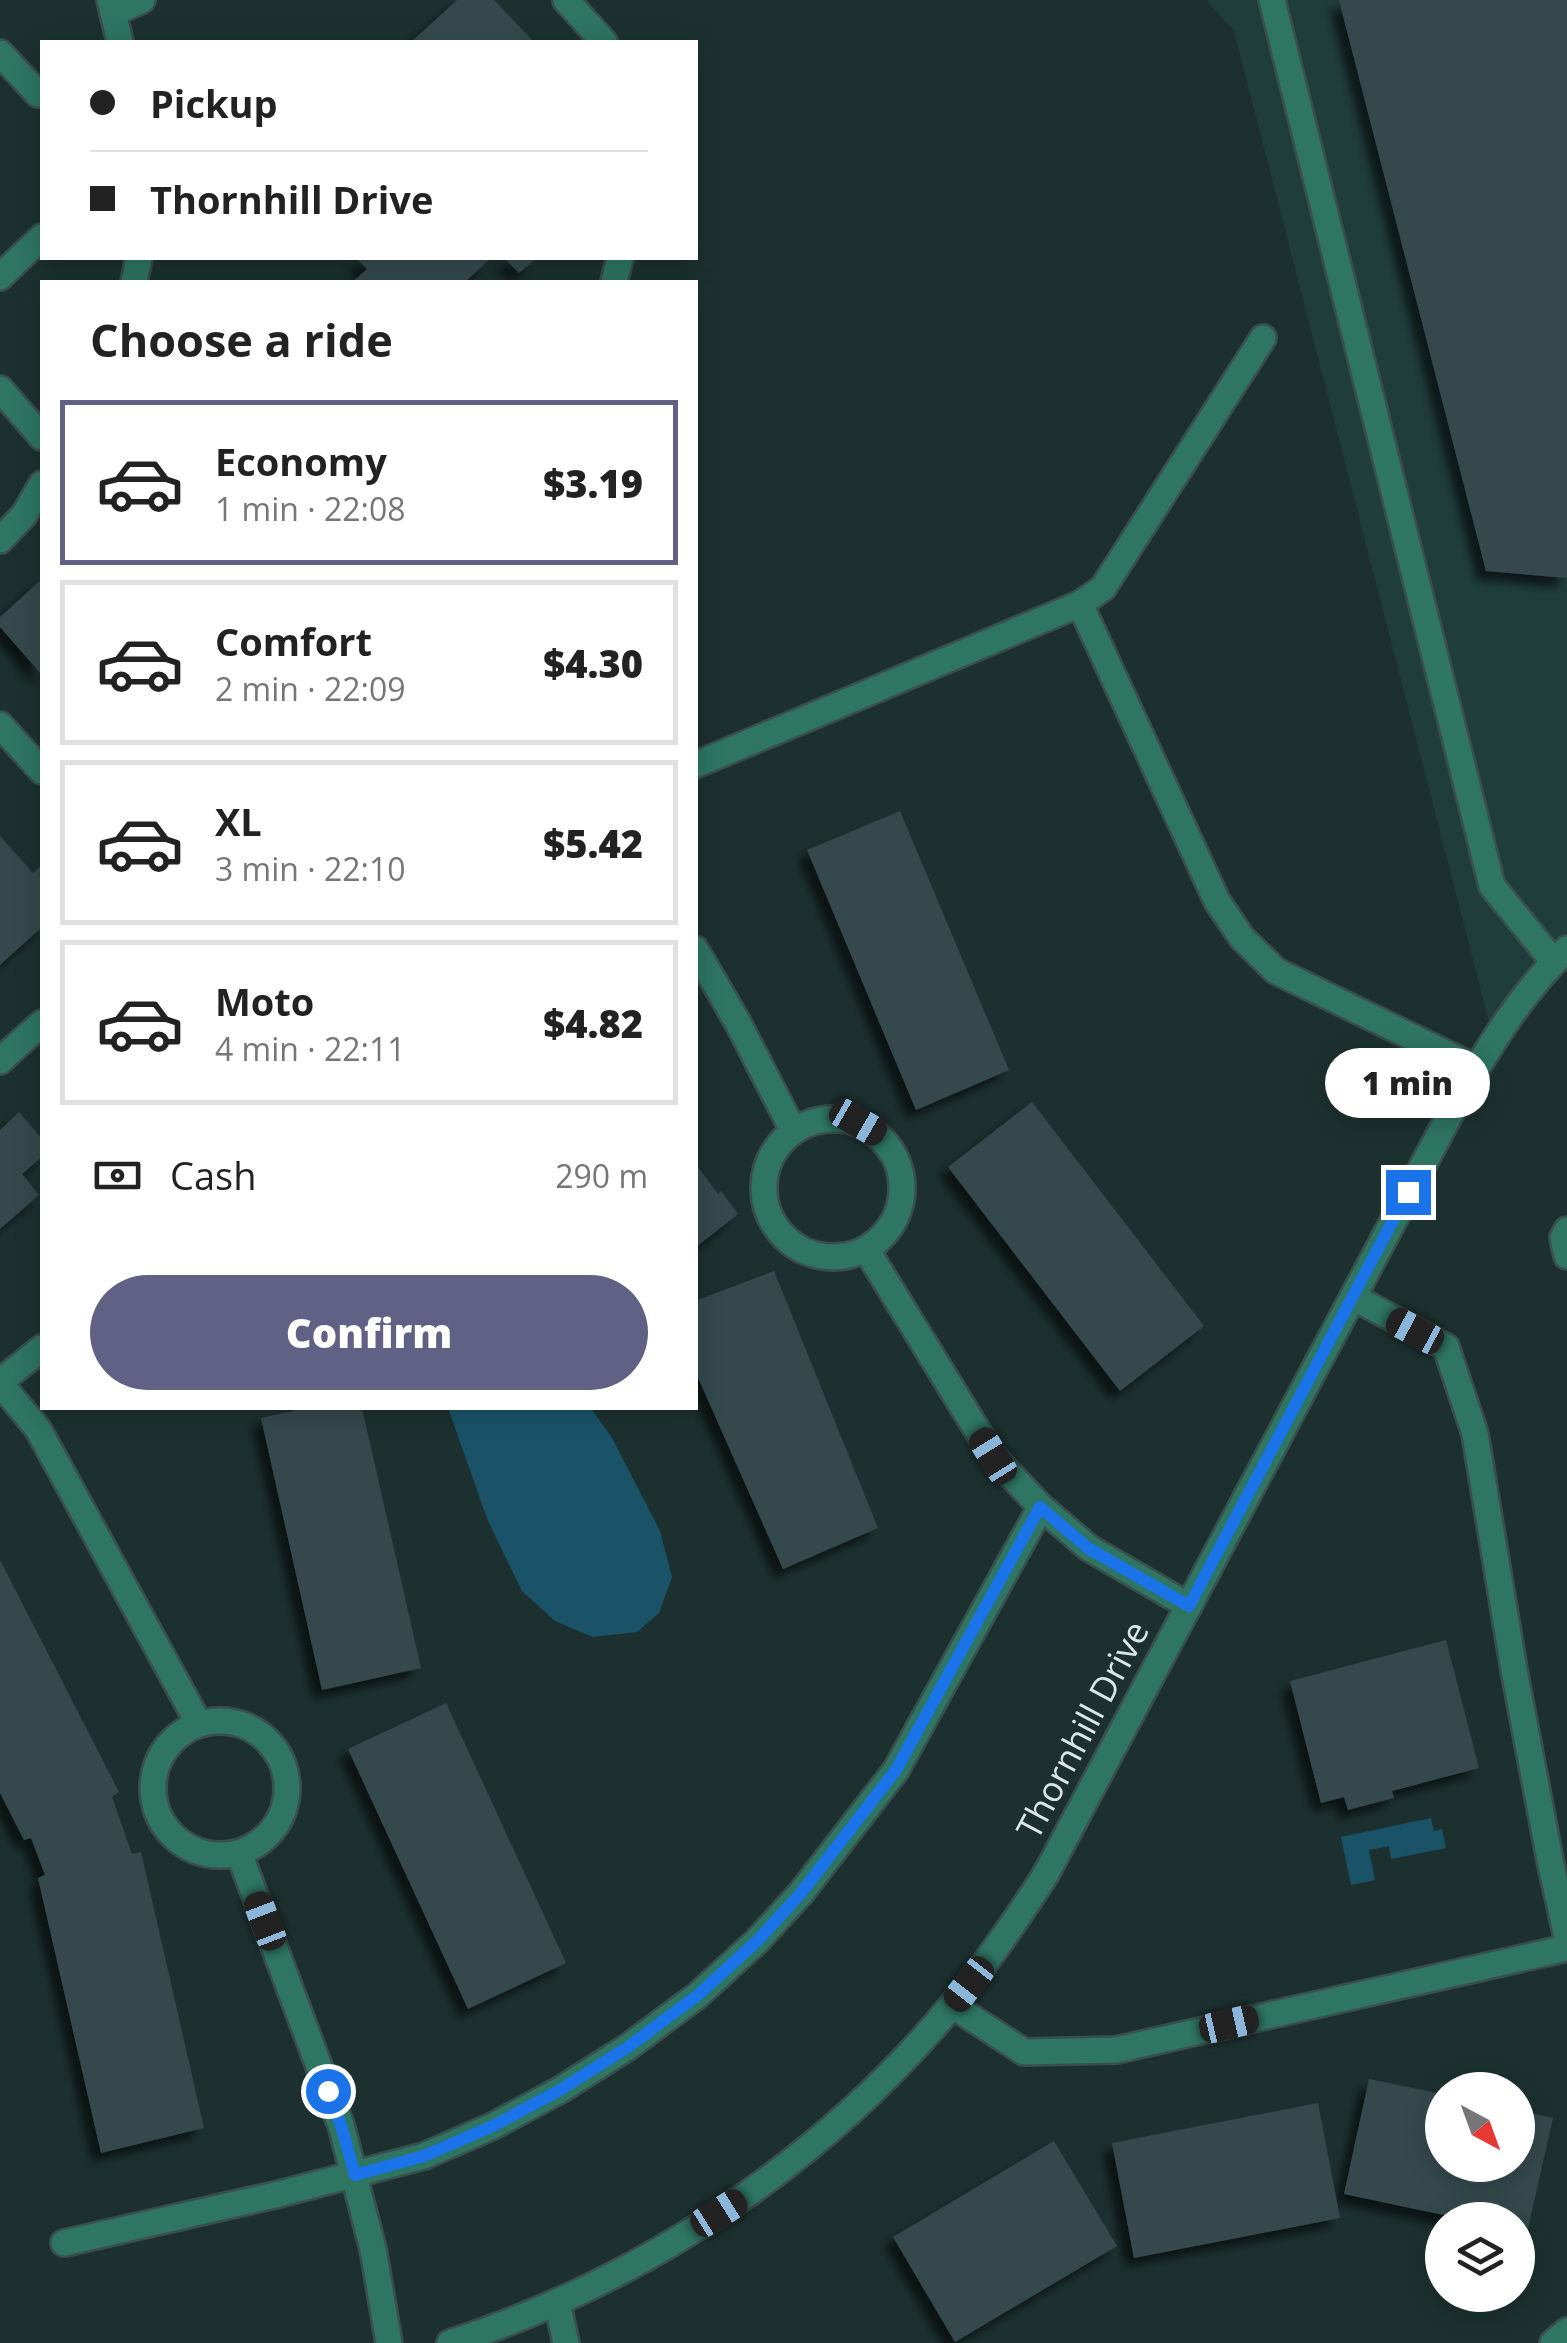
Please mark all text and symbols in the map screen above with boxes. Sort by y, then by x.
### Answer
text: Pickup [150,77,278,129]
text: Thornhill Drive [150,173,433,225]
text: Choose a ride [90,309,393,370]
text: Economy [215,435,387,487]
icon: car [95,438,185,528]
text: $3.19 [543,457,643,509]
text: 1 min · 22:08 [215,487,406,530]
text: Comfort [215,615,372,667]
icon: car [95,618,185,708]
text: $4.30 [543,637,643,689]
text: 2 min · 22:09 [215,667,406,710]
text: XL [215,795,262,847]
icon: car [95,798,185,888]
text: $5.42 [543,817,643,869]
text: 3 min · 22:10 [215,847,406,890]
text: Moto [215,975,314,1027]
icon: car [95,978,185,1068]
text: $4.82 [543,997,643,1049]
text: 4 min · 22:11 [215,1027,406,1070]
callout: 1 min [1326,1047,1490,1117]
text: 1 min [1362,1061,1453,1104]
car [825,1094,891,1150]
icon: cash [90,1148,145,1203]
text: Cash [170,1149,256,1201]
text: 290 m [555,1154,648,1197]
route end [1386,1170,1431,1215]
button: Confirm [90,1275,648,1390]
car [1381,1304,1449,1358]
car [964,1423,1022,1489]
street label: Thornhill Drive [1005,1612,1159,1846]
car [240,1888,290,1954]
car [939,1951,999,2017]
car [1196,2003,1262,2045]
route start [306,2069,351,2114]
north arrow [1425,2072,1535,2182]
map controls [1425,2072,1535,2312]
car [686,2184,752,2242]
button: layers [1425,2202,1535,2312]

